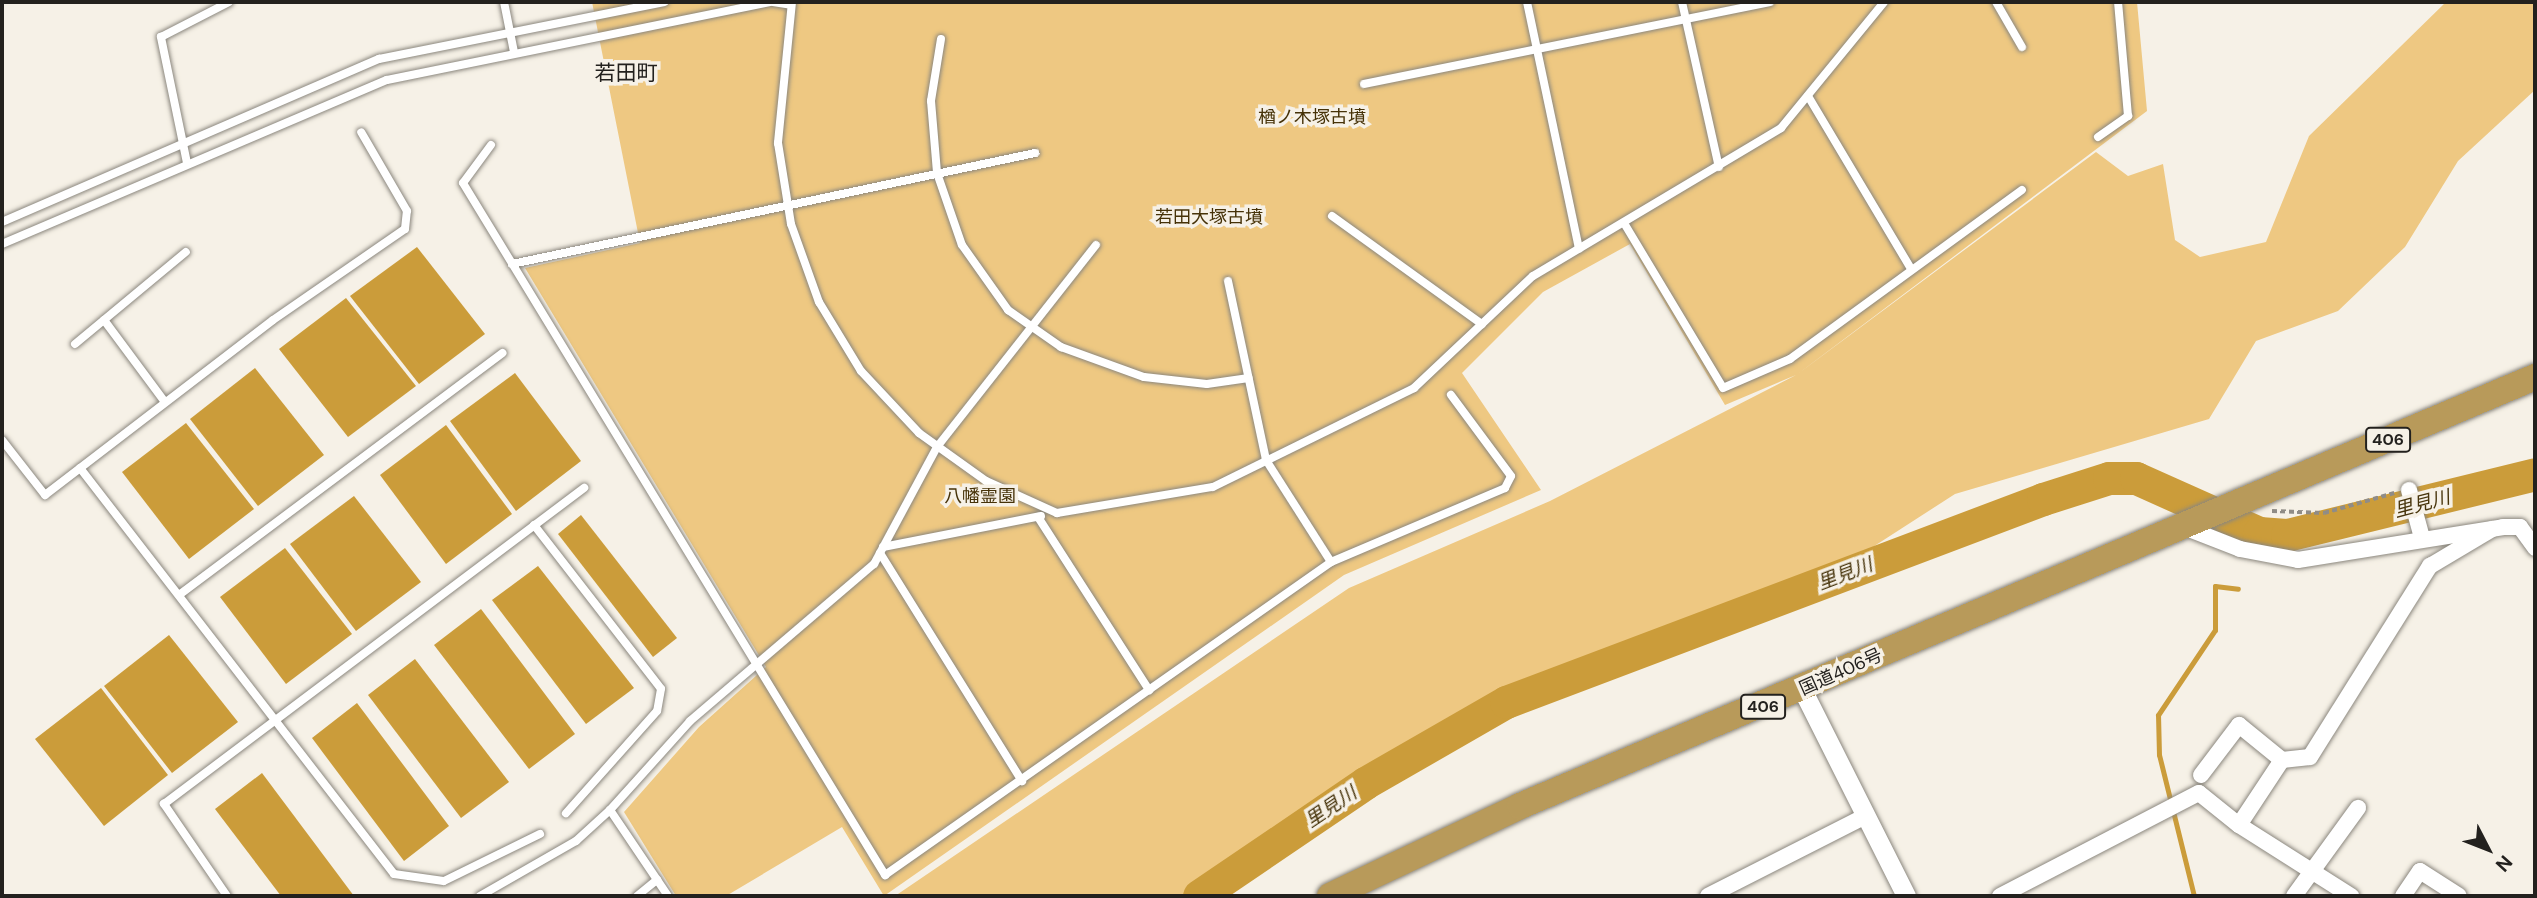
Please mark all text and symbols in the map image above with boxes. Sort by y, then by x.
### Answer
district label: 若田町 [595,60,657,86]
park label: 楢ノ木塚古墳 [1258,106,1366,128]
park label: 若田大塚古墳 [1155,206,1263,228]
road number: 406 [2364,428,2412,452]
park label: 八幡霊園 [944,485,1016,507]
water label: 里見川 [2392,486,2452,522]
water label: 里見川 [1814,553,1876,595]
street label: 国道406号 [1796,644,1886,700]
road number: 406 [1738,694,1788,720]
water label: 里見川 [1301,782,1361,832]
north arrow [2453,814,2523,884]
text: N [2490,850,2518,877]

